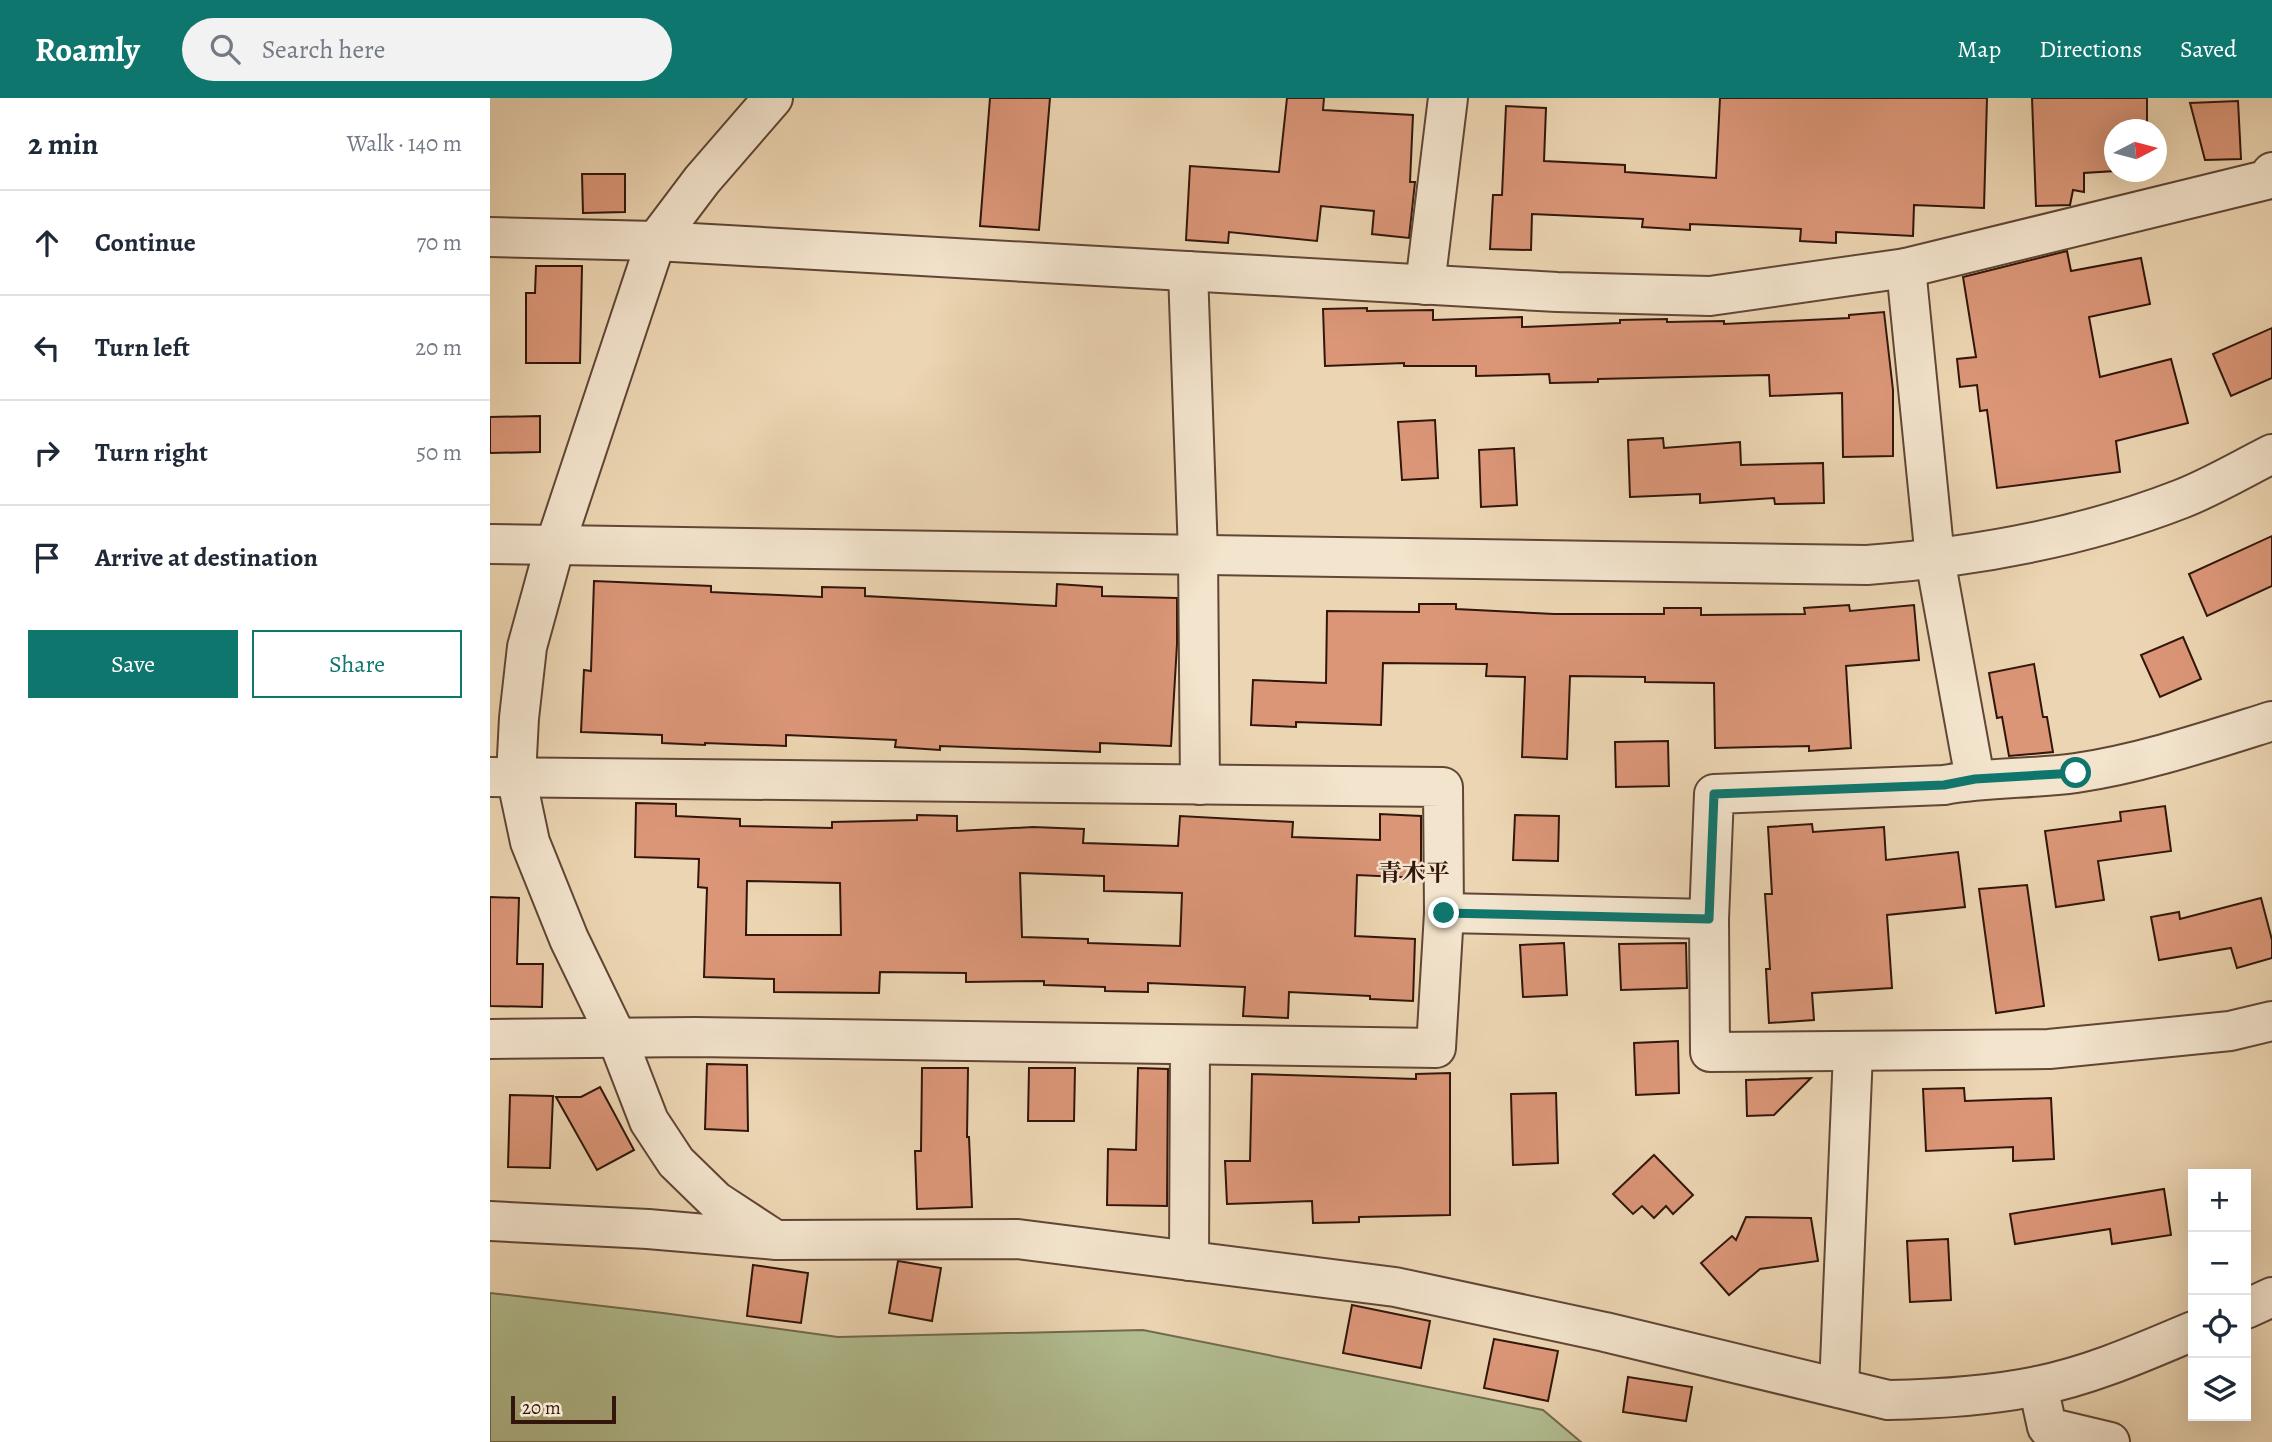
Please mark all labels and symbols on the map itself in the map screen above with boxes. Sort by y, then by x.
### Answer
north arrow [2104,119,2167,182]
route start [2060,757,2091,788]
district label: 青木平 [1378,857,1450,889]
route end [1428,897,1459,928]
scale bar [511,1393,616,1425]

